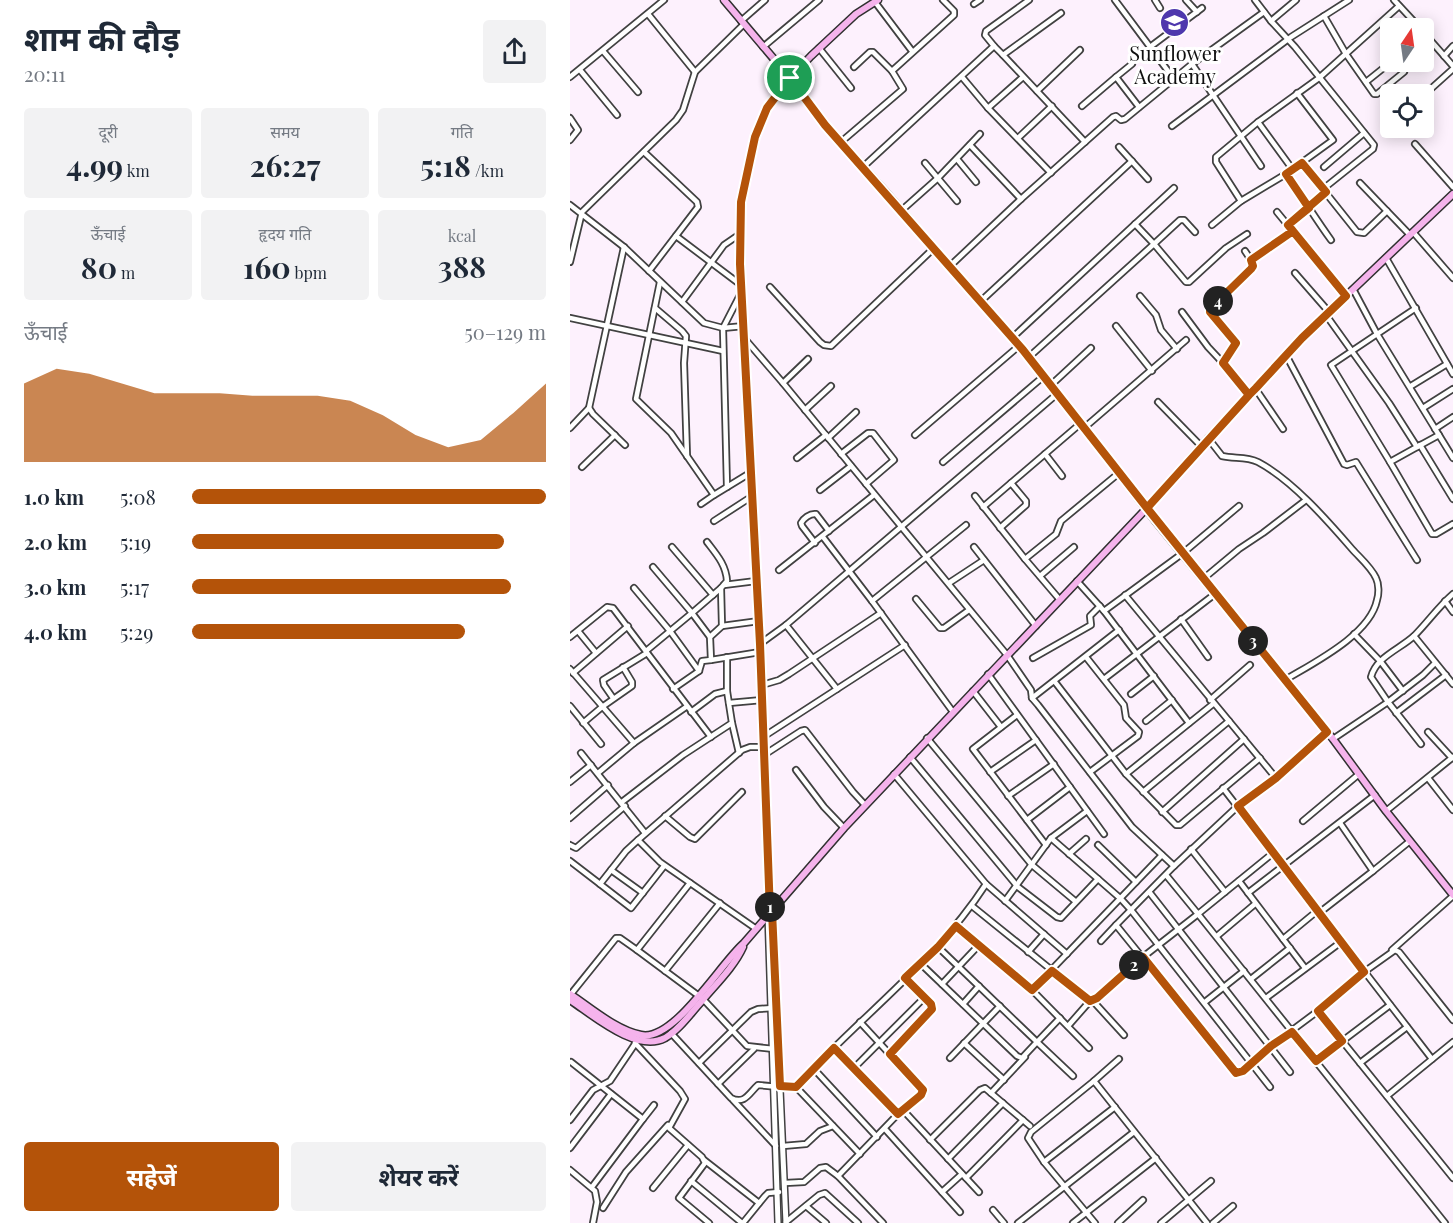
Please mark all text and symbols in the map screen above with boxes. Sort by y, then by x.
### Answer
school or university icon: Sunflower Academy [1159,6,1191,38]
text: शाम की दौड़ [24,15,180,59]
north arrow [1380,18,1434,72]
map controls [1380,18,1434,138]
button: share [483,20,546,83]
place label: Sunflower Academy [1129,39,1221,89]
pin [764,52,815,103]
text: 20:11 [24,60,66,87]
icon: arrive [773,61,806,94]
button: locate [1380,84,1434,138]
text: दूरी [98,121,118,142]
text: समय [270,121,300,142]
text: गति [451,121,473,142]
text: 4.99 [66,145,123,185]
text: 26:27 [250,145,320,185]
text: 5:18 [420,145,471,185]
text: km [123,160,150,181]
text: /km [471,160,504,181]
text: ऊँचाई [91,223,125,244]
text: हृदय गति [259,223,311,244]
text: kcal [448,225,476,246]
text: 388 [438,246,486,286]
text: 80 [81,247,117,287]
text: 160 [243,247,291,287]
text: m [117,262,135,283]
text: bpm [291,262,327,283]
pin: 4 [1203,286,1233,316]
text: 4 [1214,290,1222,311]
text: ऊँचाई [24,318,67,345]
text: 50–129 m [464,318,546,345]
text: 1.0 km [24,483,84,510]
text: 5:08 [120,483,156,510]
text: 2.0 km [24,528,87,555]
text: 5:19 [120,528,151,555]
text: 3.0 km [24,573,86,600]
text: 5:17 [120,573,149,600]
text: 4.0 km [24,618,87,645]
text: 5:29 [120,618,153,645]
pin: 3 [1238,626,1268,656]
text: 3 [1249,630,1257,651]
pin: 1 [755,892,785,922]
text: 1 [767,896,773,917]
pin: 2 [1119,950,1149,980]
text: 2 [1130,954,1138,975]
button: सहेजें [24,1142,279,1211]
button: शेयर करें [291,1142,546,1211]

